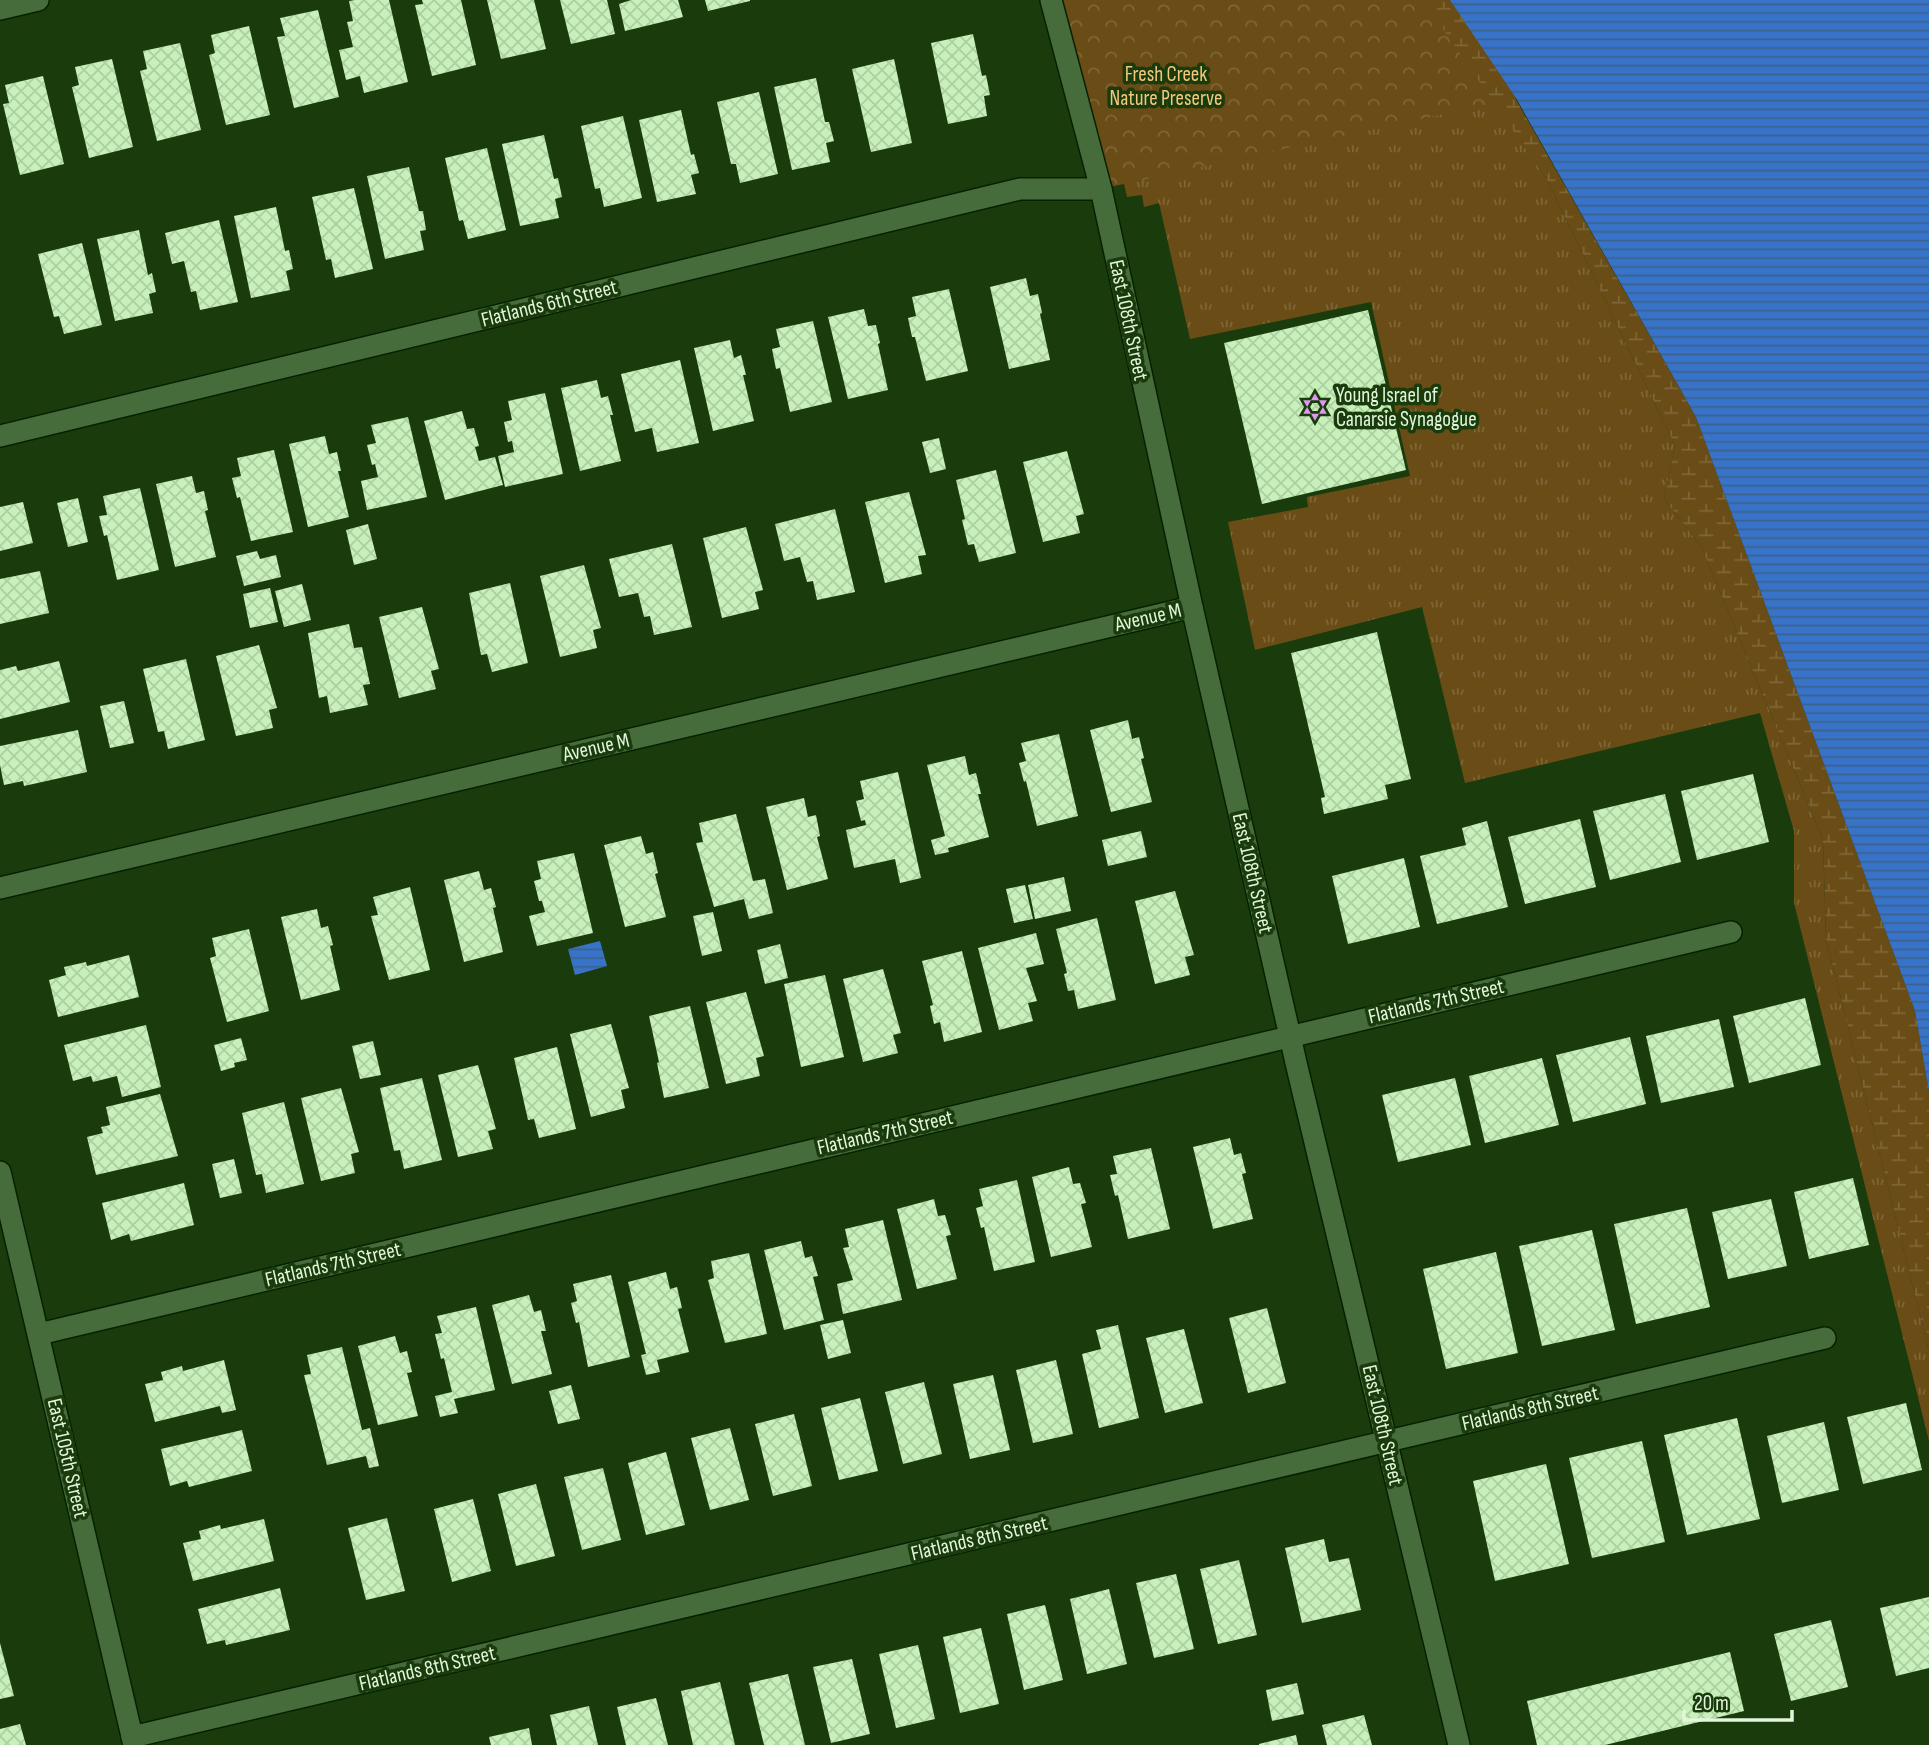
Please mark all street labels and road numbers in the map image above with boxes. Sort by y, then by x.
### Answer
street label: East 108th Street [1104,258,1153,383]
street label: Flatlands 6th Street [479,275,620,332]
street label: Avenue M [1112,598,1184,637]
street label: Avenue M [560,728,632,767]
street label: East 108th Street [1227,811,1278,936]
street label: Flatlands 7th Street [1366,974,1506,1029]
street label: Flatlands 7th Street [815,1105,955,1160]
street label: Flatlands 7th Street [263,1237,403,1292]
street label: East 108th Street [1357,1363,1408,1488]
street label: Flatlands 8th Street [1459,1381,1601,1436]
street label: East 105th Street [42,1396,93,1520]
street label: Flatlands 8th Street [908,1511,1050,1566]
street label: Flatlands 8th Street [356,1641,498,1696]

